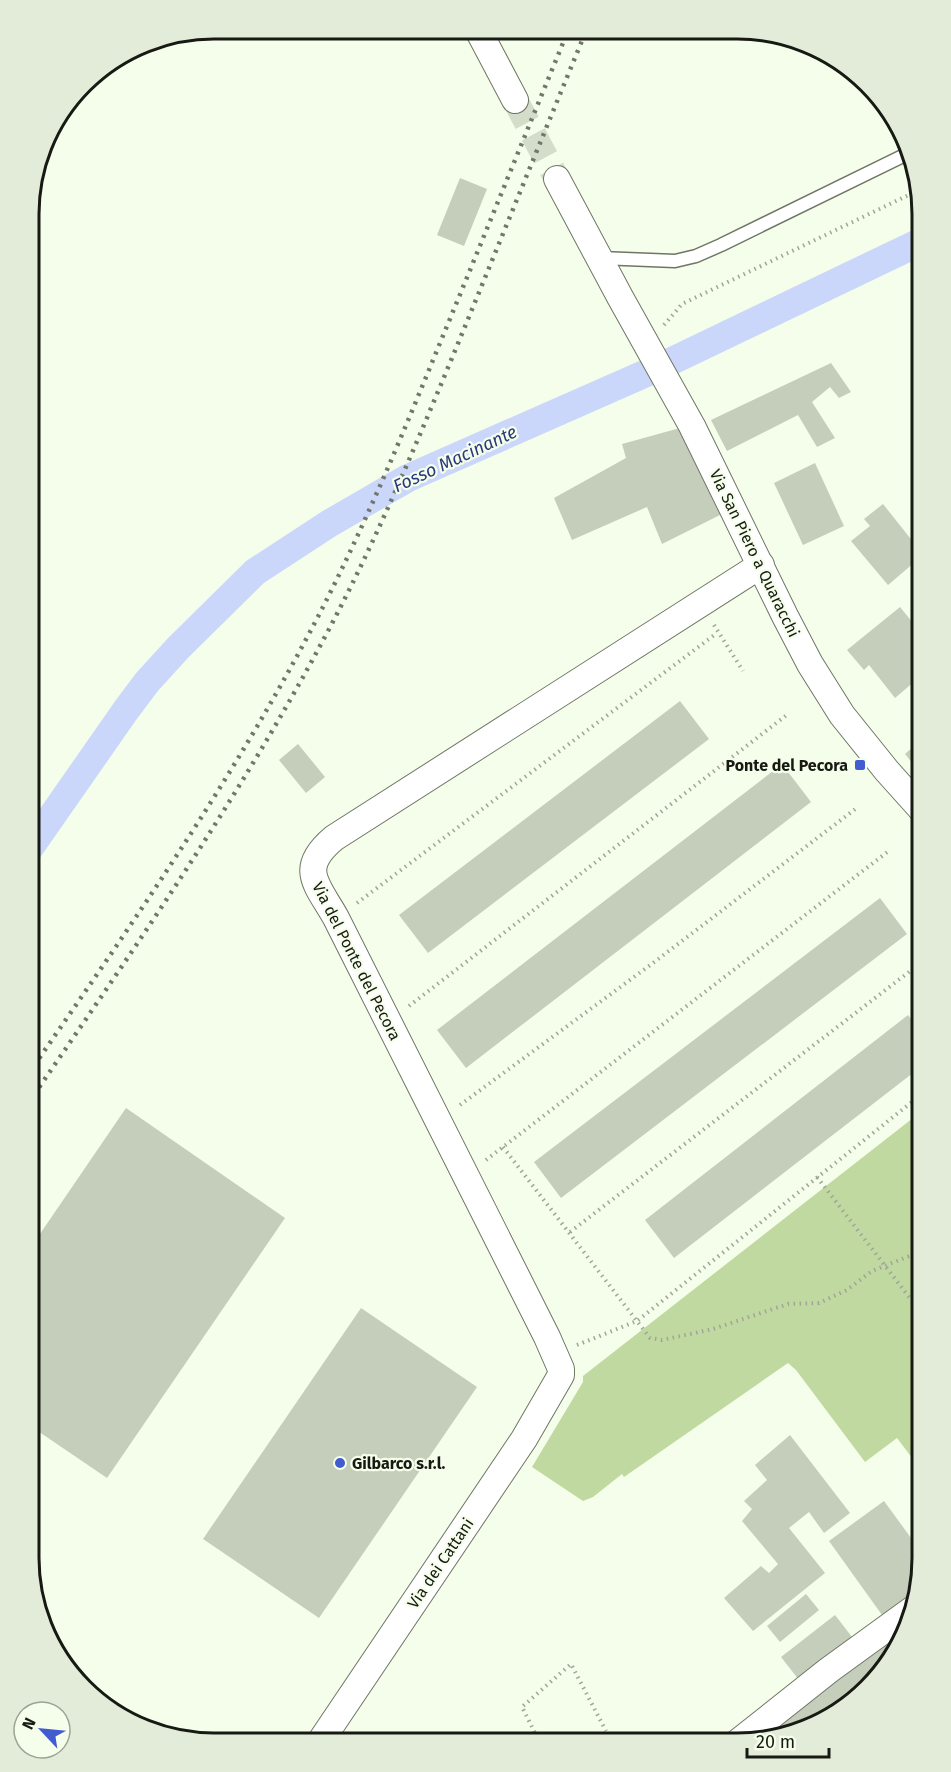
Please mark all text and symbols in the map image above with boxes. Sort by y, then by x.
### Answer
water label: Fosso Macinante [390,421,520,497]
street label: Via San Piero a Quaracchi [706,466,804,640]
place label: Ponte del Pecora [726,756,848,775]
marker: Ponte del Pecora [853,758,867,772]
street label: Via del Ponte del Pecora [308,879,405,1044]
place label: Gilbarco s.r.l. [352,1454,446,1473]
marker: Gilbarco s.r.l. [333,1456,347,1470]
street label: Via dei Cattani [403,1514,478,1612]
north arrow [12,1700,72,1760]
text: N [18,1715,40,1733]
scale bar [747,1721,830,1759]
text: 20 m [756,1731,795,1753]

